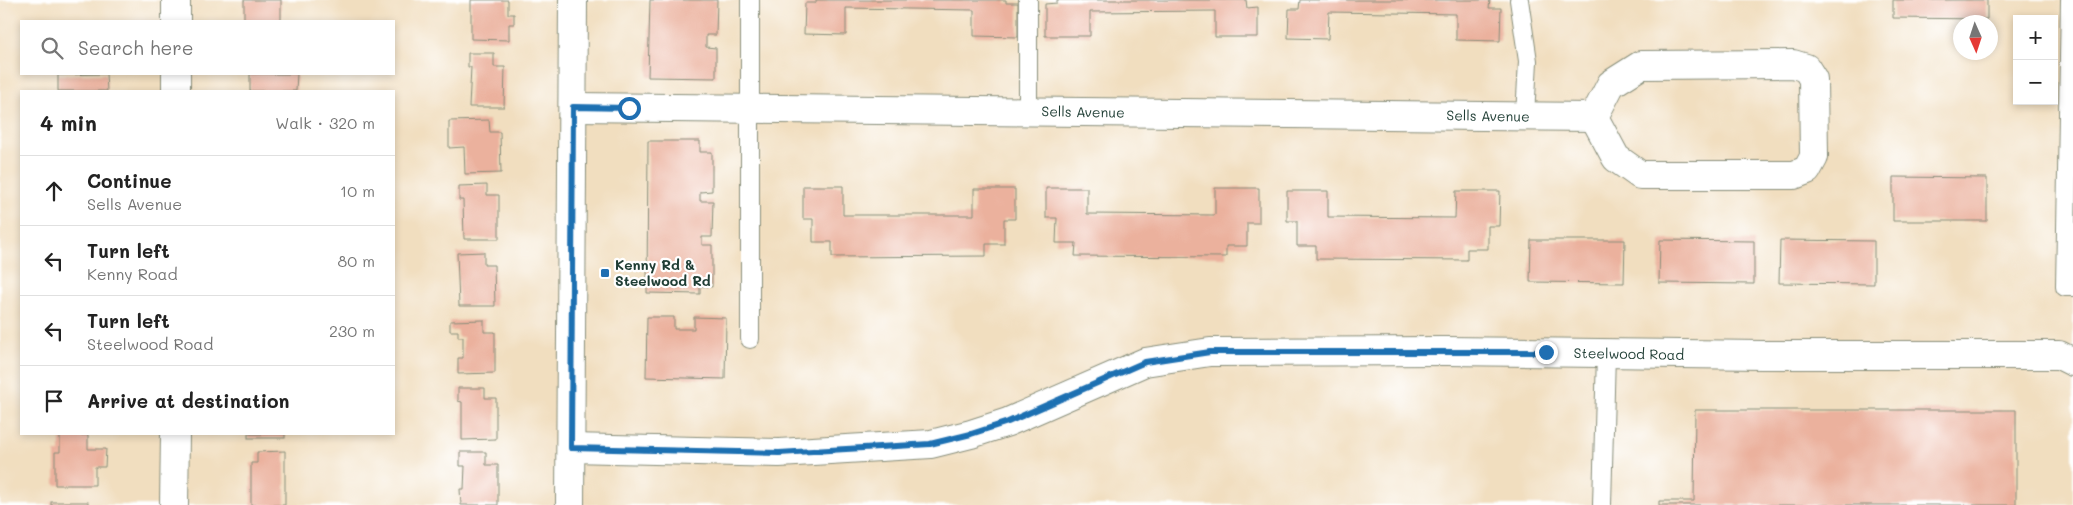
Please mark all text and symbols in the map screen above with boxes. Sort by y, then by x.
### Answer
north arrow [1953,15,1998,60]
map controls [2013,15,2058,105]
button: + [2013,15,2058,60]
search box [20,20,395,75]
icon: search [38,34,66,62]
text: Search here [78,35,194,60]
button: − [2013,60,2058,105]
route start [618,97,641,120]
street label: Sells Avenue [1041,101,1125,122]
street label: Sells Avenue [1446,105,1530,126]
text: 4 min [40,109,97,136]
text: Walk · 320 m [275,112,375,133]
text: Continue [87,168,172,193]
icon: ahead [40,177,68,205]
text: 10 m [340,180,375,201]
text: Sells Avenue [87,193,182,214]
text: Turn left [87,238,170,263]
icon: left [40,247,68,275]
text: 80 m [338,250,375,271]
place label: Kenny Rd & Steelwood Rd [615,255,711,290]
text: Kenny Road [87,263,178,284]
marker: Kenny Rd & Steelwood Rd [599,267,611,279]
text: Turn left [87,308,170,333]
icon: left [40,317,68,345]
text: 230 m [329,320,375,341]
text: Steelwood Road [87,333,213,354]
route end [1535,341,1558,364]
street label: Steelwood Road [1574,343,1685,364]
icon: arrive [40,387,68,415]
text: Arrive at destination [87,388,290,413]

